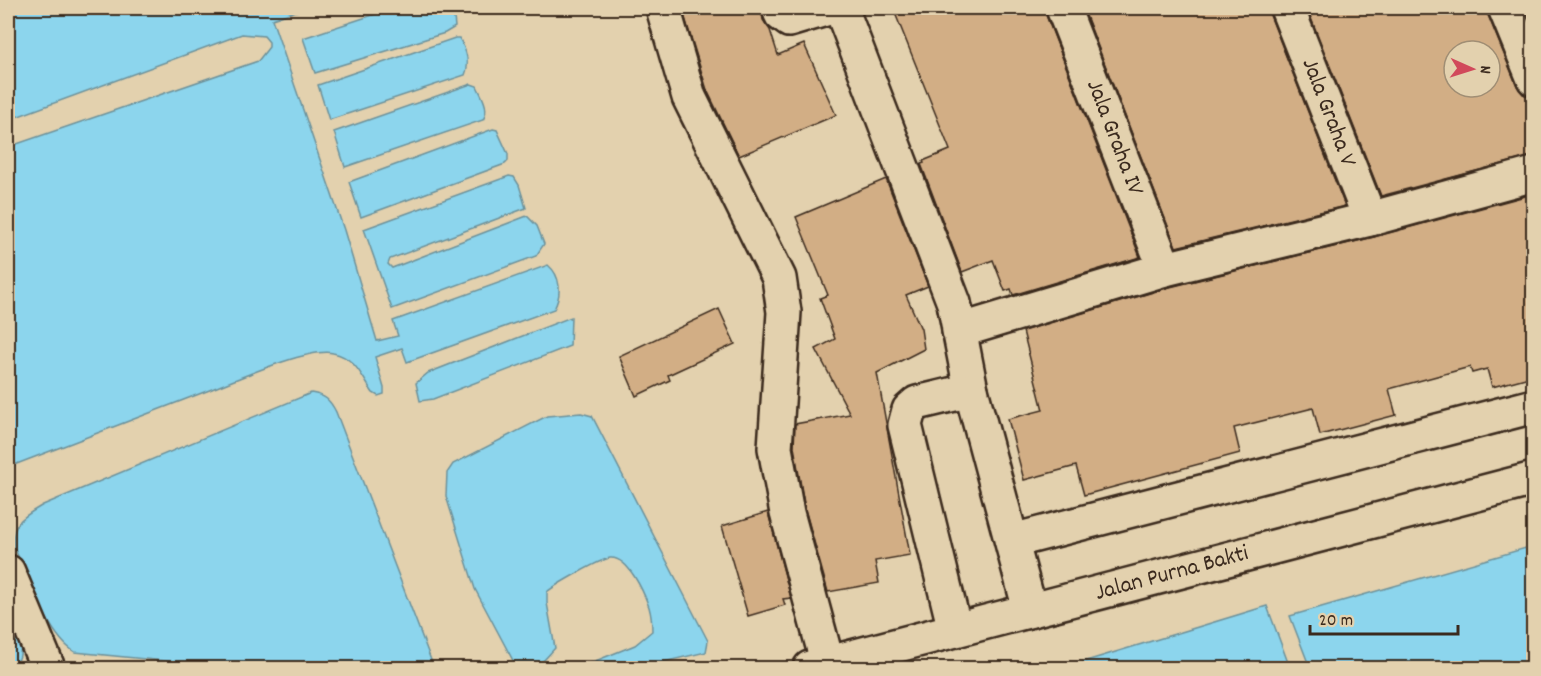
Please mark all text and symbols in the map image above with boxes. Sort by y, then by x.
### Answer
north arrow [1442,39,1502,99]
street label: Jala Graha V [1292,54,1364,173]
text: N [1473,65,1496,74]
street label: Jala Graha IV [1076,75,1152,201]
street label: Jalan Purna Bakti [1092,537,1252,611]
scale bar [1310,598,1458,636]
text: 20 m [1319,609,1353,634]

